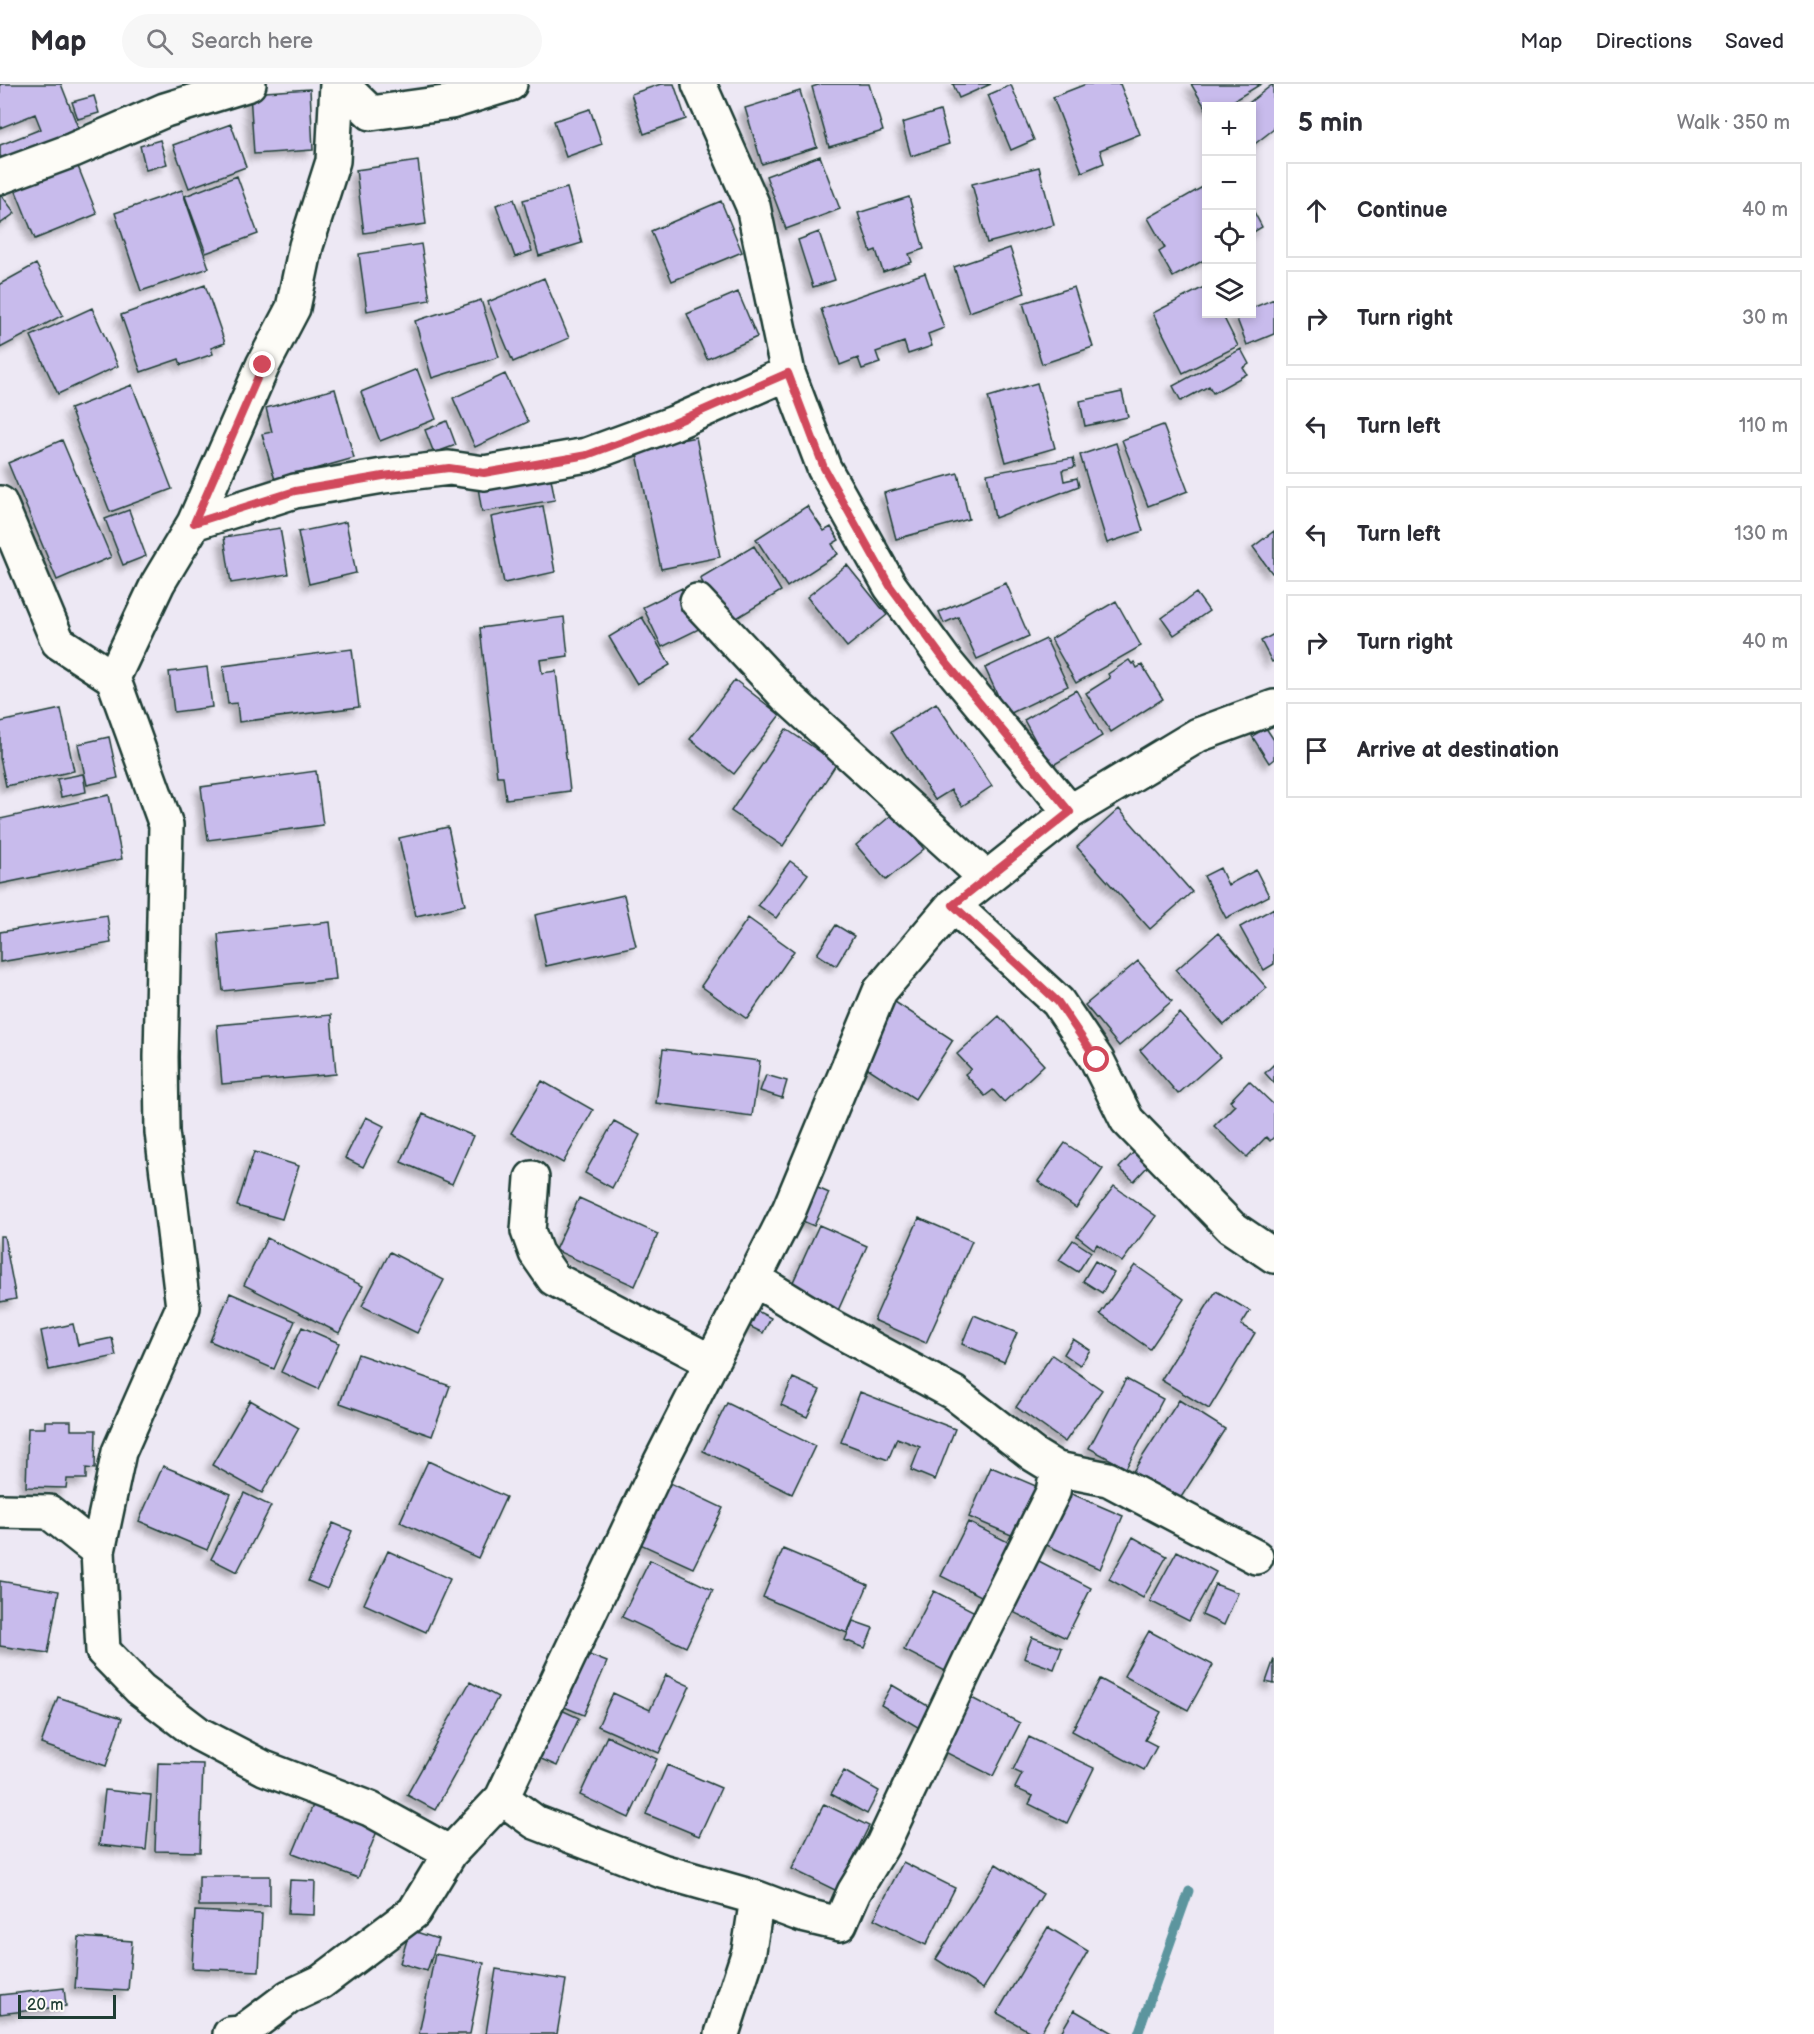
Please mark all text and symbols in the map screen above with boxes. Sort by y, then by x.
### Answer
search box [122,14,542,68]
text: Map [30,25,86,58]
icon: search [143,25,176,58]
text: Search here [191,28,313,55]
text: Map [1520,29,1563,54]
text: Directions [1596,29,1692,54]
text: Saved [1725,29,1784,54]
map controls [1202,102,1256,318]
button: + [1202,102,1256,156]
text: 5 min [1298,108,1363,139]
text: Walk · 350 m [1677,111,1790,135]
button: − [1202,156,1256,210]
icon: ahead [1300,194,1333,227]
text: Continue [1357,197,1447,224]
text: 40 m [1742,198,1788,222]
button: locate [1202,210,1256,264]
button: layers [1202,264,1256,318]
icon: right [1300,302,1333,335]
text: Turn right [1357,305,1453,332]
text: 30 m [1742,306,1788,330]
route end [249,351,275,377]
icon: left [1300,410,1333,443]
text: Turn left [1357,413,1441,440]
text: 110 m [1739,414,1788,438]
icon: left [1300,518,1333,551]
text: Turn left [1357,521,1441,548]
text: 130 m [1734,522,1788,546]
icon: right [1300,626,1333,659]
text: Turn right [1357,629,1453,656]
text: 40 m [1742,630,1788,654]
icon: arrive [1300,734,1333,767]
text: Arrive at destination [1357,737,1559,764]
route start [1083,1046,1109,1072]
scale bar [18,1992,116,2020]
text: 20 m [27,1996,63,2015]

